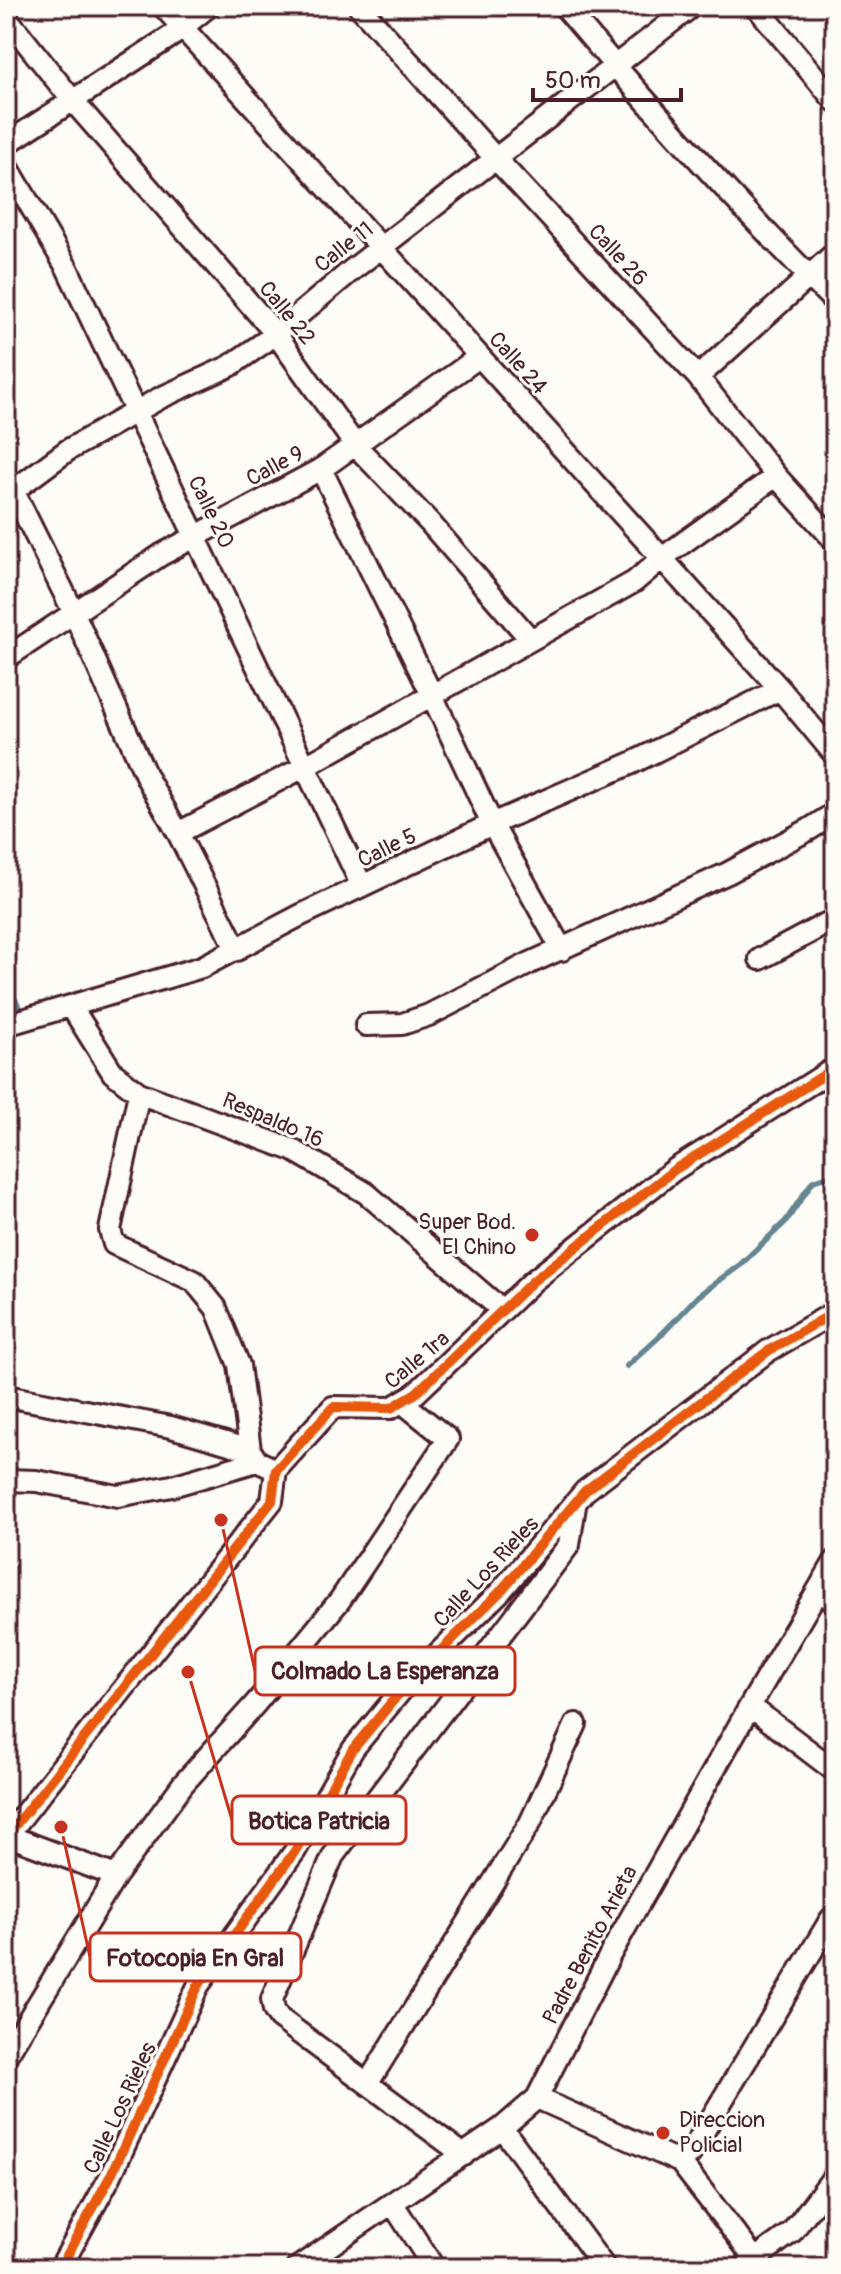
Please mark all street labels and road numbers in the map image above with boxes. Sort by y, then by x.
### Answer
street label: Calle 11 [309,215,379,279]
street label: Calle 26 [582,218,654,292]
street label: Calle 22 [253,275,321,351]
street label: Calle 24 [483,326,554,400]
street label: Calle 9 [241,439,309,493]
street label: Calle 20 [181,471,241,553]
street label: Calle 5 [353,822,421,874]
street label: Respaldo 16 [218,1086,328,1154]
street label: Calle 1ra [379,1325,455,1395]
street label: Calle Los Rieles [427,1510,545,1634]
street label: Padre Benito Arieta [536,1861,644,2029]
street label: Calle Los Rieles [77,2038,163,2178]

